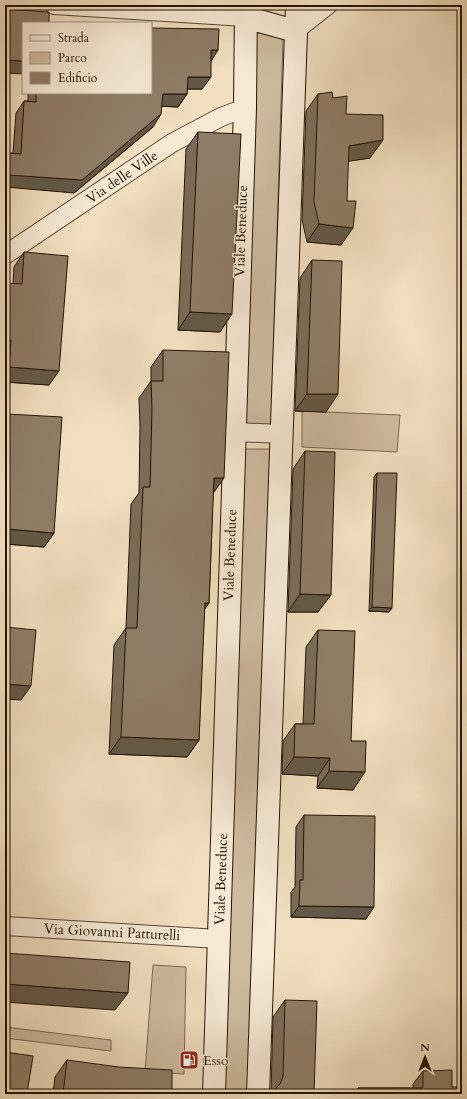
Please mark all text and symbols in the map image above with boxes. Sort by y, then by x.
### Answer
legend [22,22,152,94]
text: Strada [58,30,90,46]
text: Parco [58,50,87,66]
text: Edificio [58,70,98,86]
street label: Via delle Ville [82,146,162,208]
street label: Viale Beneduce [230,185,252,277]
street label: Viale Beneduce [219,509,241,601]
street label: Viale Beneduce [210,833,232,925]
street label: Via Giovanni Patturelli [43,919,181,945]
north arrow [405,1037,445,1077]
text: N [420,1040,430,1055]
fuel station icon: Esso [178,1049,200,1071]
place label: Esso [203,1051,229,1070]

